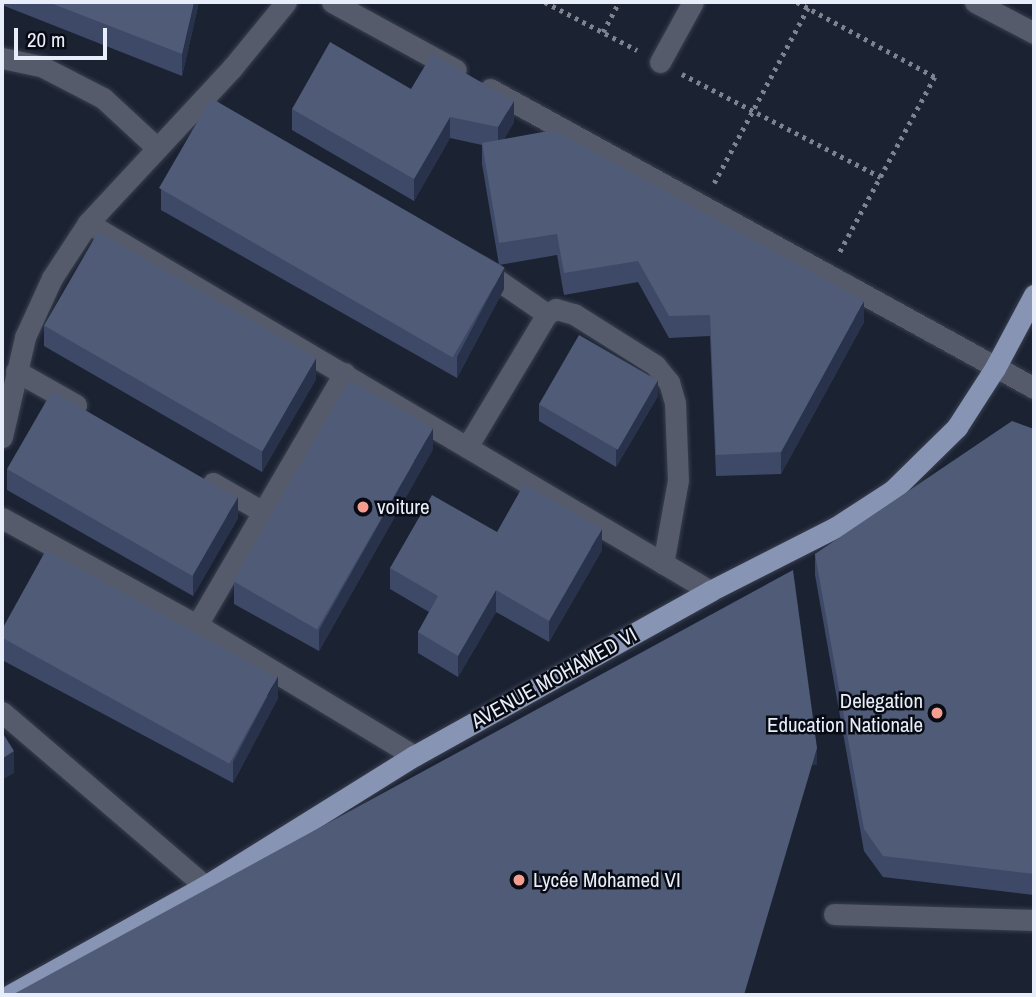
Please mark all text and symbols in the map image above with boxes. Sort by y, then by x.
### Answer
scale bar [18,14,110,58]
text: 20 m [27,25,65,54]
place label: voiture [377,494,430,520]
marker: voiture [355,499,371,515]
street label: AVENUE MOHAMED VI [467,622,641,734]
place label: Delegation Education Nationale [767,688,923,738]
marker: Delegation Education Nationale [929,705,945,721]
place label: Lycée Mohamed VI [533,867,681,893]
marker: Lycée Mohamed VI [511,872,527,888]

